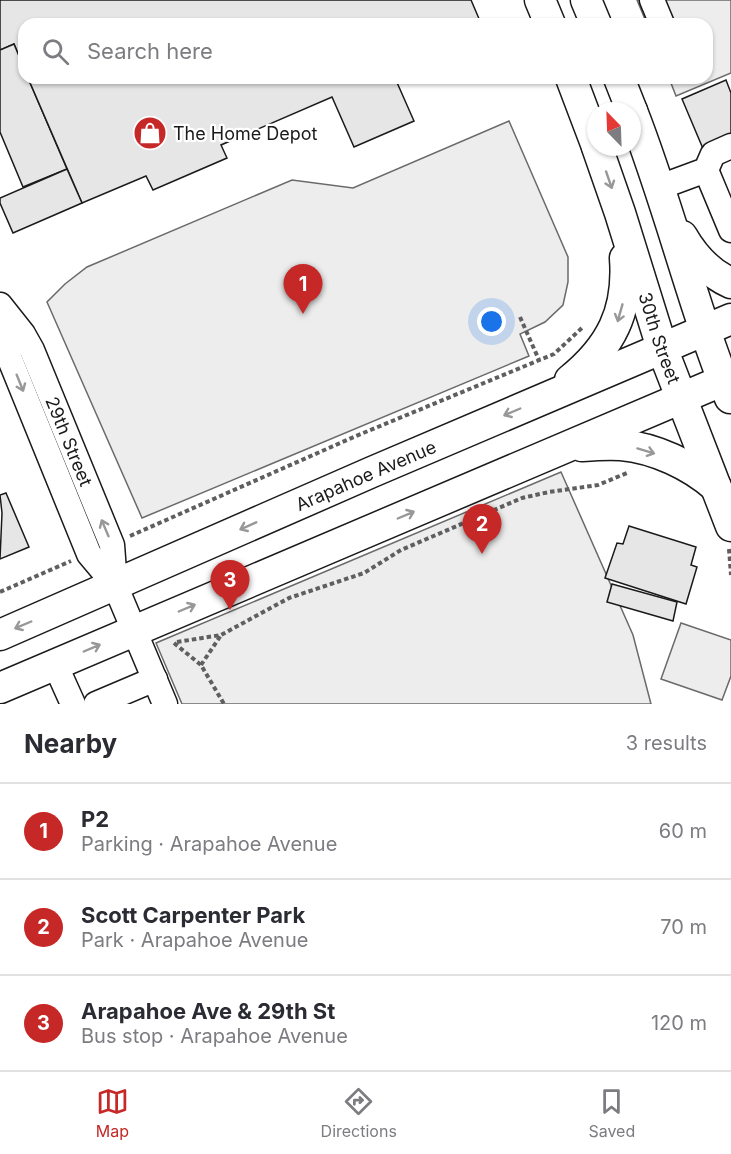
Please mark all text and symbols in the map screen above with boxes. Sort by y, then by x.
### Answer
search box [18,18,713,84]
icon: search [39,35,72,68]
text: Search here [87,38,213,64]
north arrow [587,102,641,156]
shop icon: The Home Depot [132,115,168,151]
place label: The Home Depot [173,123,318,144]
one-way arrow [604,170,615,189]
pin: 1 [284,264,322,314]
street label: 30th Street [635,290,685,387]
one-way arrow [613,303,625,322]
your location [477,307,506,336]
one-way arrow [15,374,26,392]
street label: 29th Street [42,393,97,489]
one-way arrow [503,407,521,419]
street label: Arapahoe Avenue [292,436,439,515]
one-way arrow [636,446,655,457]
pin: 2 [462,504,502,554]
one-way arrow [396,509,414,520]
one-way arrow [99,519,110,537]
one-way arrow [240,521,258,533]
pin: 3 [210,560,250,610]
one-way arrow [178,601,196,612]
one-way arrow [14,620,32,631]
one-way arrow [83,642,101,653]
text: Nearby [24,728,117,759]
text: 3 results [626,731,707,755]
text: P2 [81,806,109,832]
text: 1 [39,819,48,843]
text: 60 m [659,819,707,843]
text: Parking · Arapahoe Avenue [81,832,337,856]
text: Scott Carpenter Park [81,902,305,928]
text: 2 [37,915,50,939]
text: 70 m [660,915,707,939]
text: Park · Arapahoe Avenue [81,928,308,952]
text: Arapahoe Ave & 29th St [81,998,335,1024]
text: 3 [37,1011,50,1035]
text: 120 m [651,1011,707,1035]
text: Bus stop · Arapahoe Avenue [81,1024,348,1048]
tab: Map [96,1085,129,1141]
tab: Directions [321,1085,397,1141]
tab: Saved [588,1085,635,1141]

